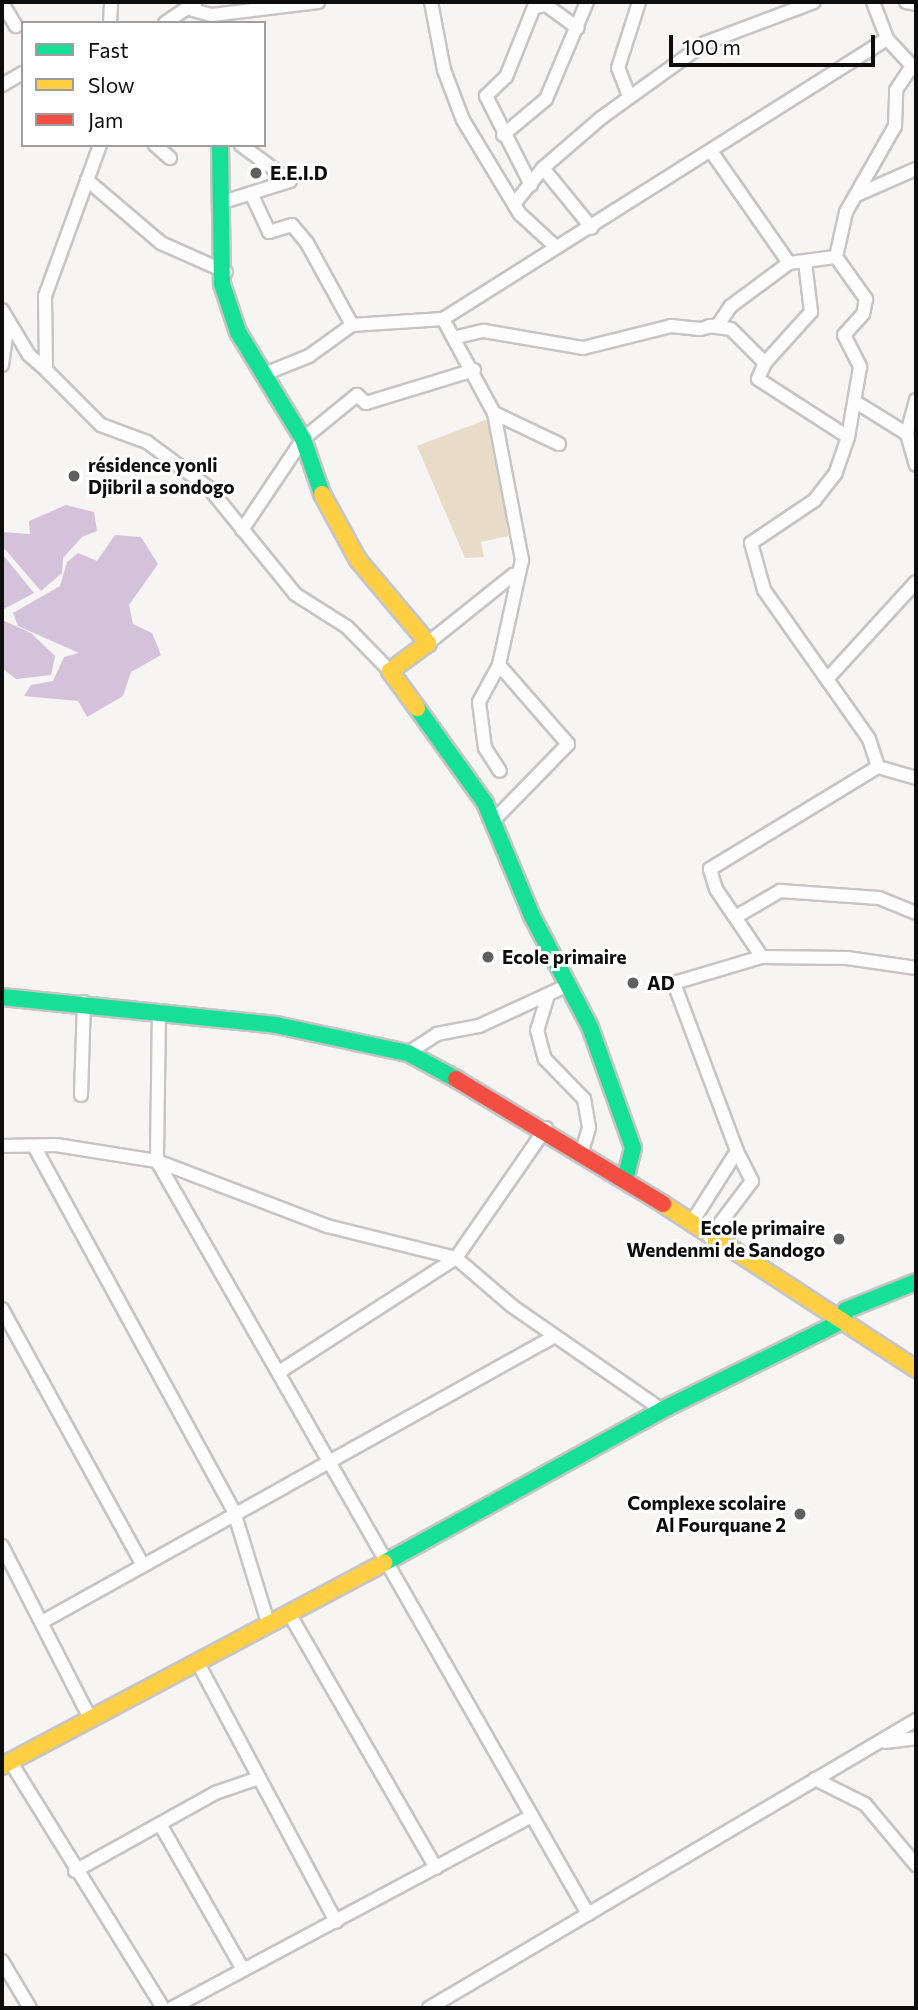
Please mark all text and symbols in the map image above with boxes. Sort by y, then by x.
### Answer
legend [21,21,266,147]
scale bar [673,21,880,65]
text: 100 m [682,34,741,59]
text: Fast [88,37,129,62]
text: Slow [88,72,135,97]
text: Jam [88,107,123,132]
place label: E.E.I.D [270,162,328,184]
marker: E.E.I.D [248,165,264,181]
place label: résidence yonli Djibril a sondogo [88,454,235,498]
marker: résidence yonli Djibril a sondogo [66,468,82,484]
place label: Ecole primaire [502,946,627,968]
marker: Ecole primaire [480,949,496,965]
place label: AD [647,972,675,994]
marker: AD [625,975,641,991]
place label: Ecole primaire Wendenmi de Sandogo [627,1217,825,1261]
marker: Ecole primaire Wendenmi de Sandogo [831,1231,847,1247]
place label: Complexe scolaire Al Fourquane 2 [627,1492,786,1536]
marker: Complexe scolaire Al Fourquane 2 [792,1506,808,1522]

